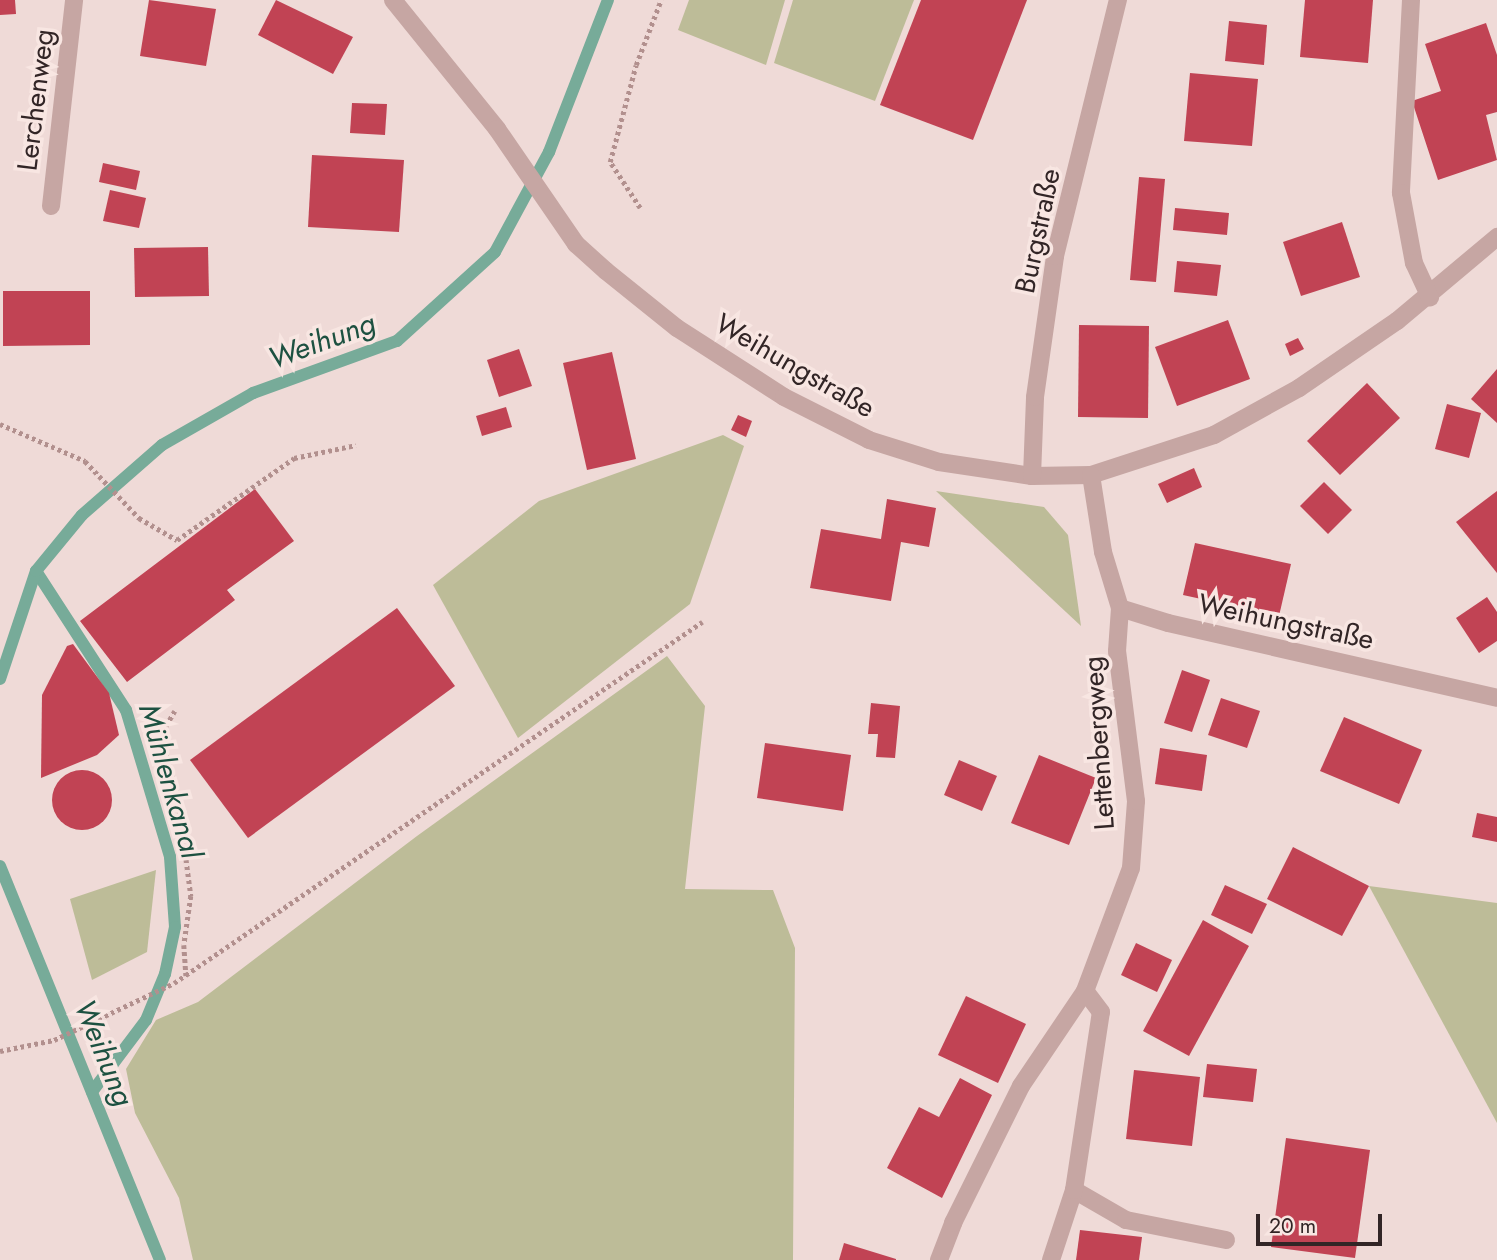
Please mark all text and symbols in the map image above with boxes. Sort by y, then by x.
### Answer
street label: Lerchenweg [11,27,61,173]
street label: Burgstraße [1008,166,1068,296]
water label: Weihung [264,305,380,377]
street label: Weihungstraße [709,307,881,425]
street label: Weihungstraße [1195,587,1377,657]
street label: Lettenbergweg [1076,655,1122,831]
water label: Mühlenkanal [131,700,209,862]
water label: Weihung [66,995,142,1111]
scale bar [1259,1200,1385,1244]
text: 20 m [1269,1211,1316,1241]

